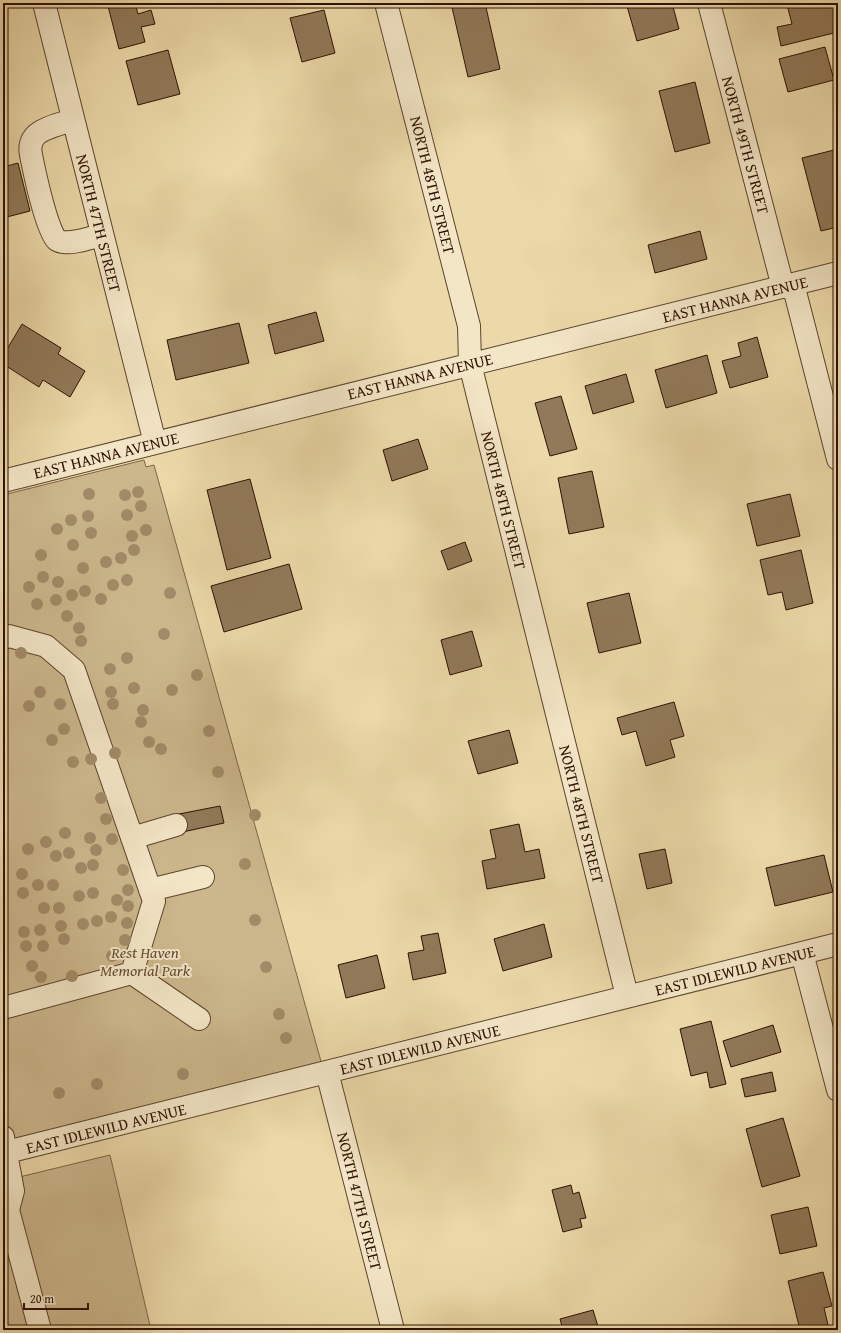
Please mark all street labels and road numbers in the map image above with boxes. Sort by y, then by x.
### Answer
street label: NORTH 49TH STREET [716,73,776,217]
street label: NORTH 48TH STREET [404,113,462,257]
street label: NORTH 47TH STREET [70,151,128,295]
street label: EAST HANNA AVENUE [660,269,810,329]
street label: EAST HANNA AVENUE [345,346,495,406]
street label: EAST HANNA AVENUE [31,425,181,485]
street label: NORTH 48TH STREET [475,428,533,572]
street label: NORTH 48TH STREET [553,742,611,886]
street label: EAST IDLEWILD AVENUE [652,938,818,1002]
street label: EAST IDLEWILD AVENUE [337,1017,503,1081]
street label: EAST IDLEWILD AVENUE [23,1096,189,1160]
street label: NORTH 47TH STREET [331,1129,389,1273]

